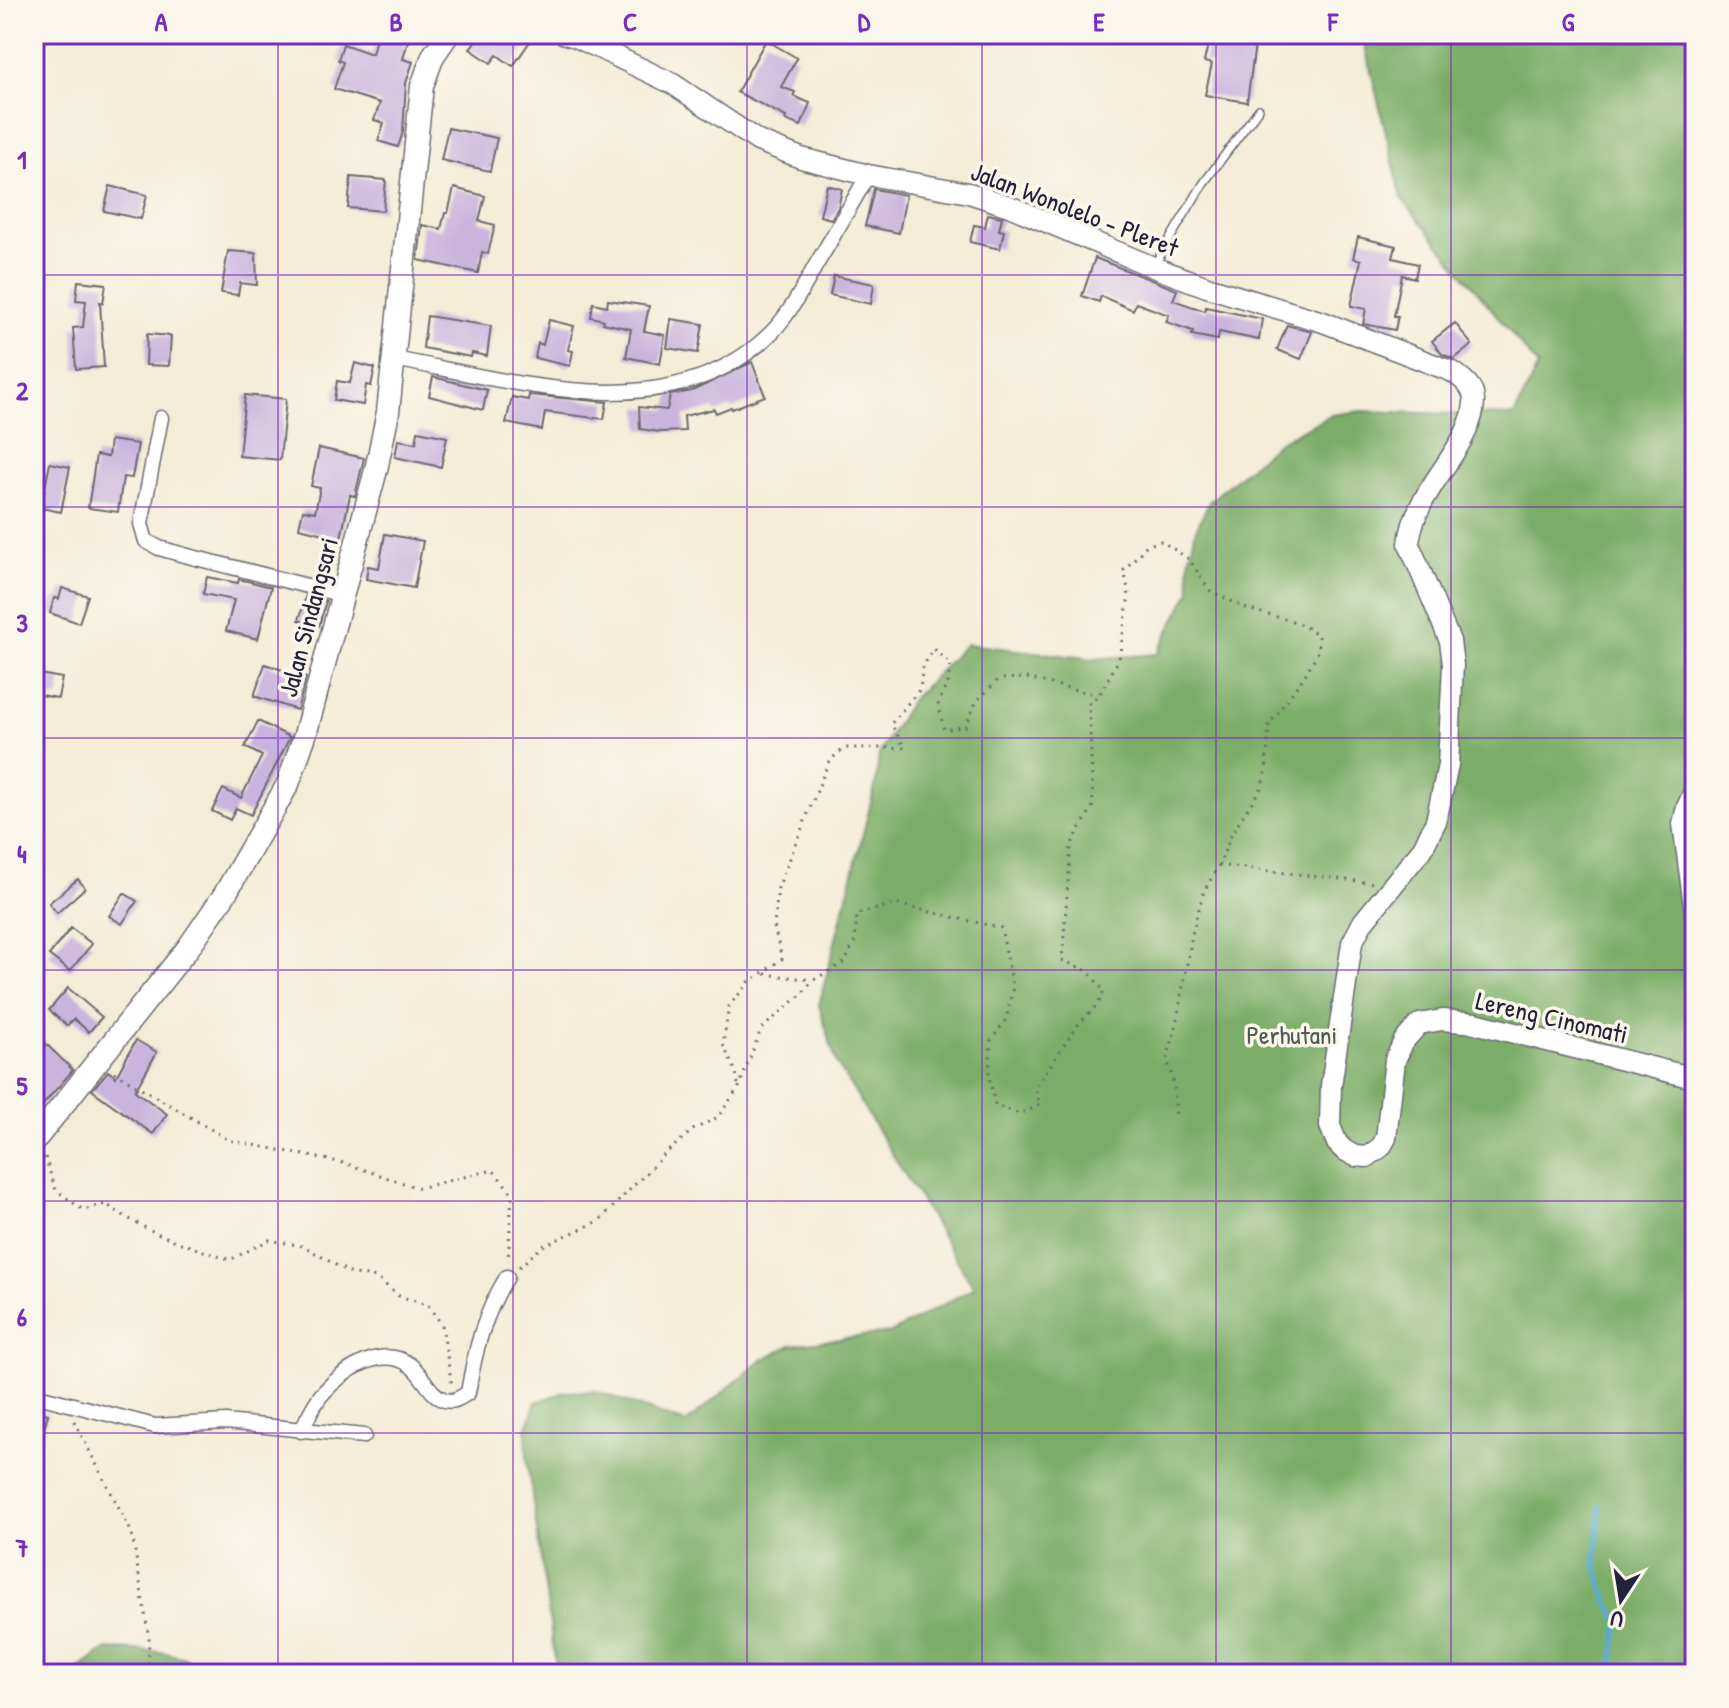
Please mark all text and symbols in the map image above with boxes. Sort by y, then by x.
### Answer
text: A [155,4,168,39]
text: B [389,4,403,39]
text: C [623,4,637,39]
text: D [858,4,871,39]
text: E [1093,4,1105,39]
text: F [1327,4,1339,39]
text: G [1562,4,1575,39]
text: 1 [17,142,27,177]
street label: Jalan Wonolelo - Pleret [966,153,1185,265]
text: 2 [16,373,29,408]
street label: Jalan Sindangsari [270,533,346,701]
text: 3 [16,605,28,640]
text: 4 [17,836,27,871]
street label: Lereng Cinomati [1473,983,1631,1051]
park label: Perhutani [1247,1017,1337,1052]
text: 5 [17,1068,28,1103]
text: 6 [17,1299,28,1334]
text: 7 [15,1530,29,1565]
north arrow [1581,1560,1661,1640]
text: U [1608,1604,1626,1635]

